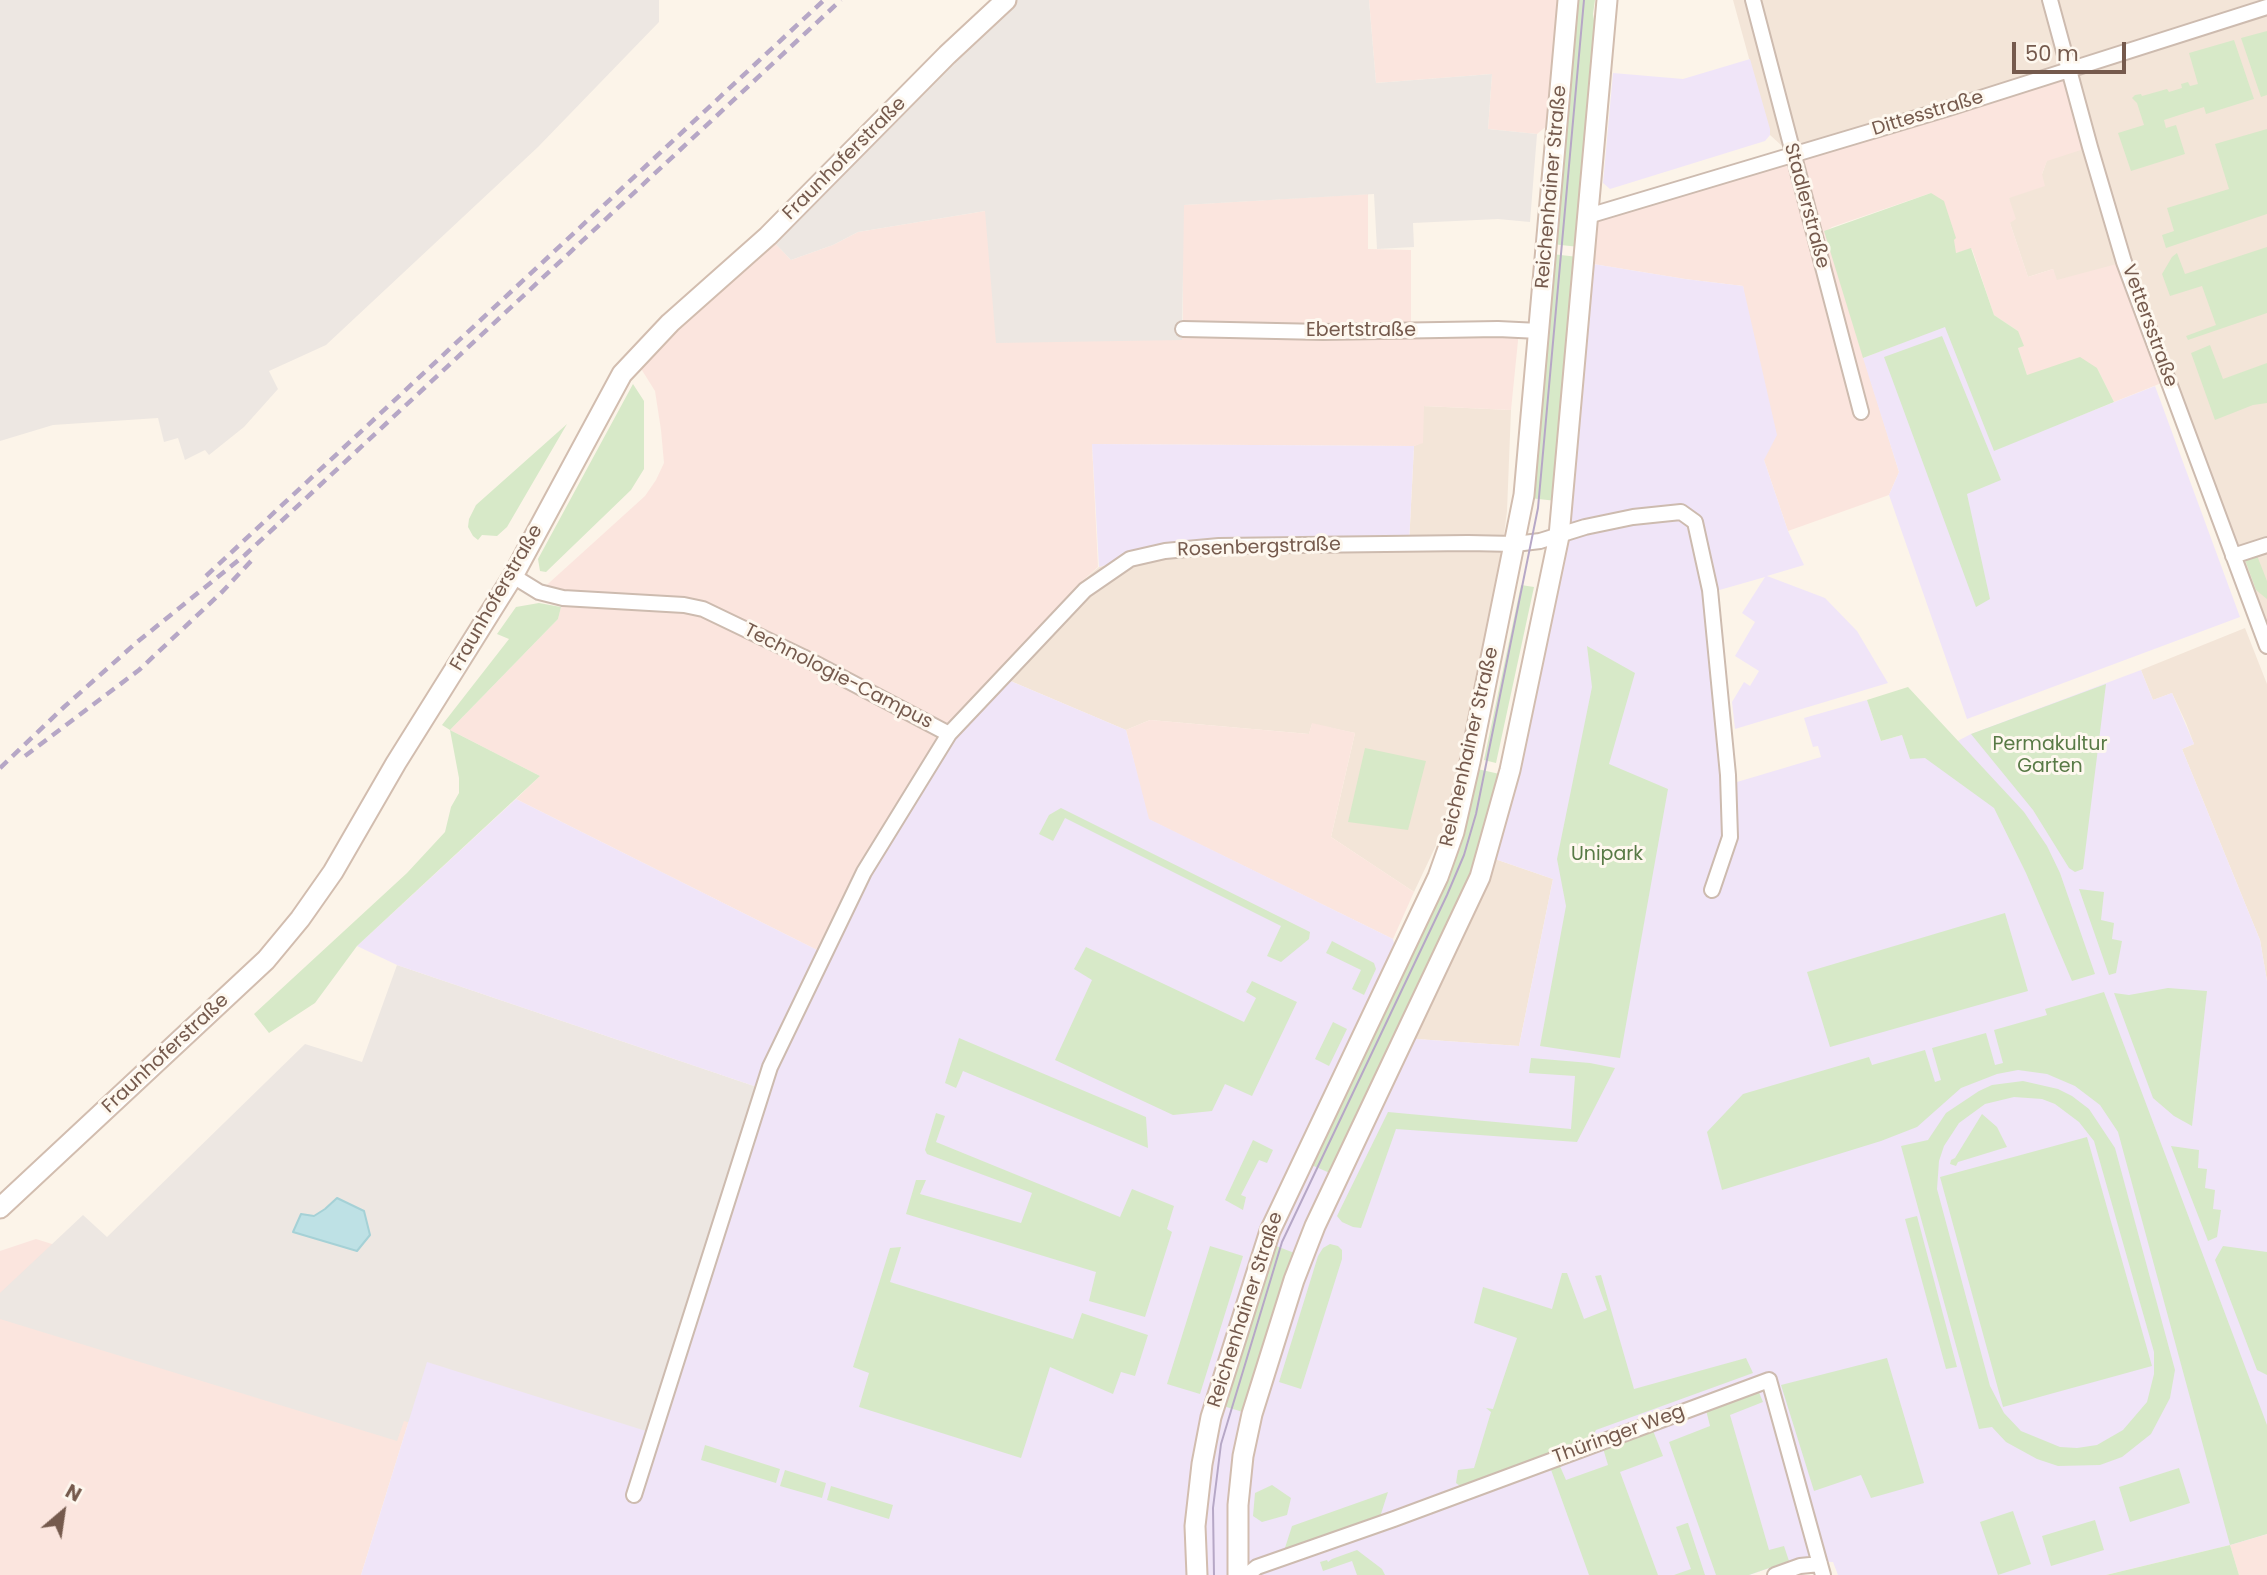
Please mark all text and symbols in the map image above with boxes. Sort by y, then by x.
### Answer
scale bar [2015,28,2129,72]
text: 50 m [2025,39,2079,68]
street label: Reichenhainer Straße [1532,84,1572,290]
street label: Dittesstraße [1870,86,1986,142]
street label: Fraunhoferstraße [779,93,911,225]
street label: Stadlerstraße [1778,141,1834,271]
street label: Vettersstraße [2116,262,2182,390]
street label: Ebertstraße [1306,320,1416,342]
street label: Fraunhoferstraße [446,521,548,675]
street label: Rosenbergstraße [1177,534,1341,562]
street label: Technologie-Campus [740,619,936,735]
street label: Reichenhainer Straße [1436,645,1504,849]
park label: Permakultur Garten [1992,734,2108,778]
park label: Unipark [1571,844,1643,866]
street label: Fraunhoferstraße [98,989,234,1119]
street label: Reichenhainer Straße [1204,1209,1288,1411]
street label: Thüringer Weg [1550,1401,1688,1469]
north arrow [28,1477,98,1547]
text: N [61,1478,86,1508]

